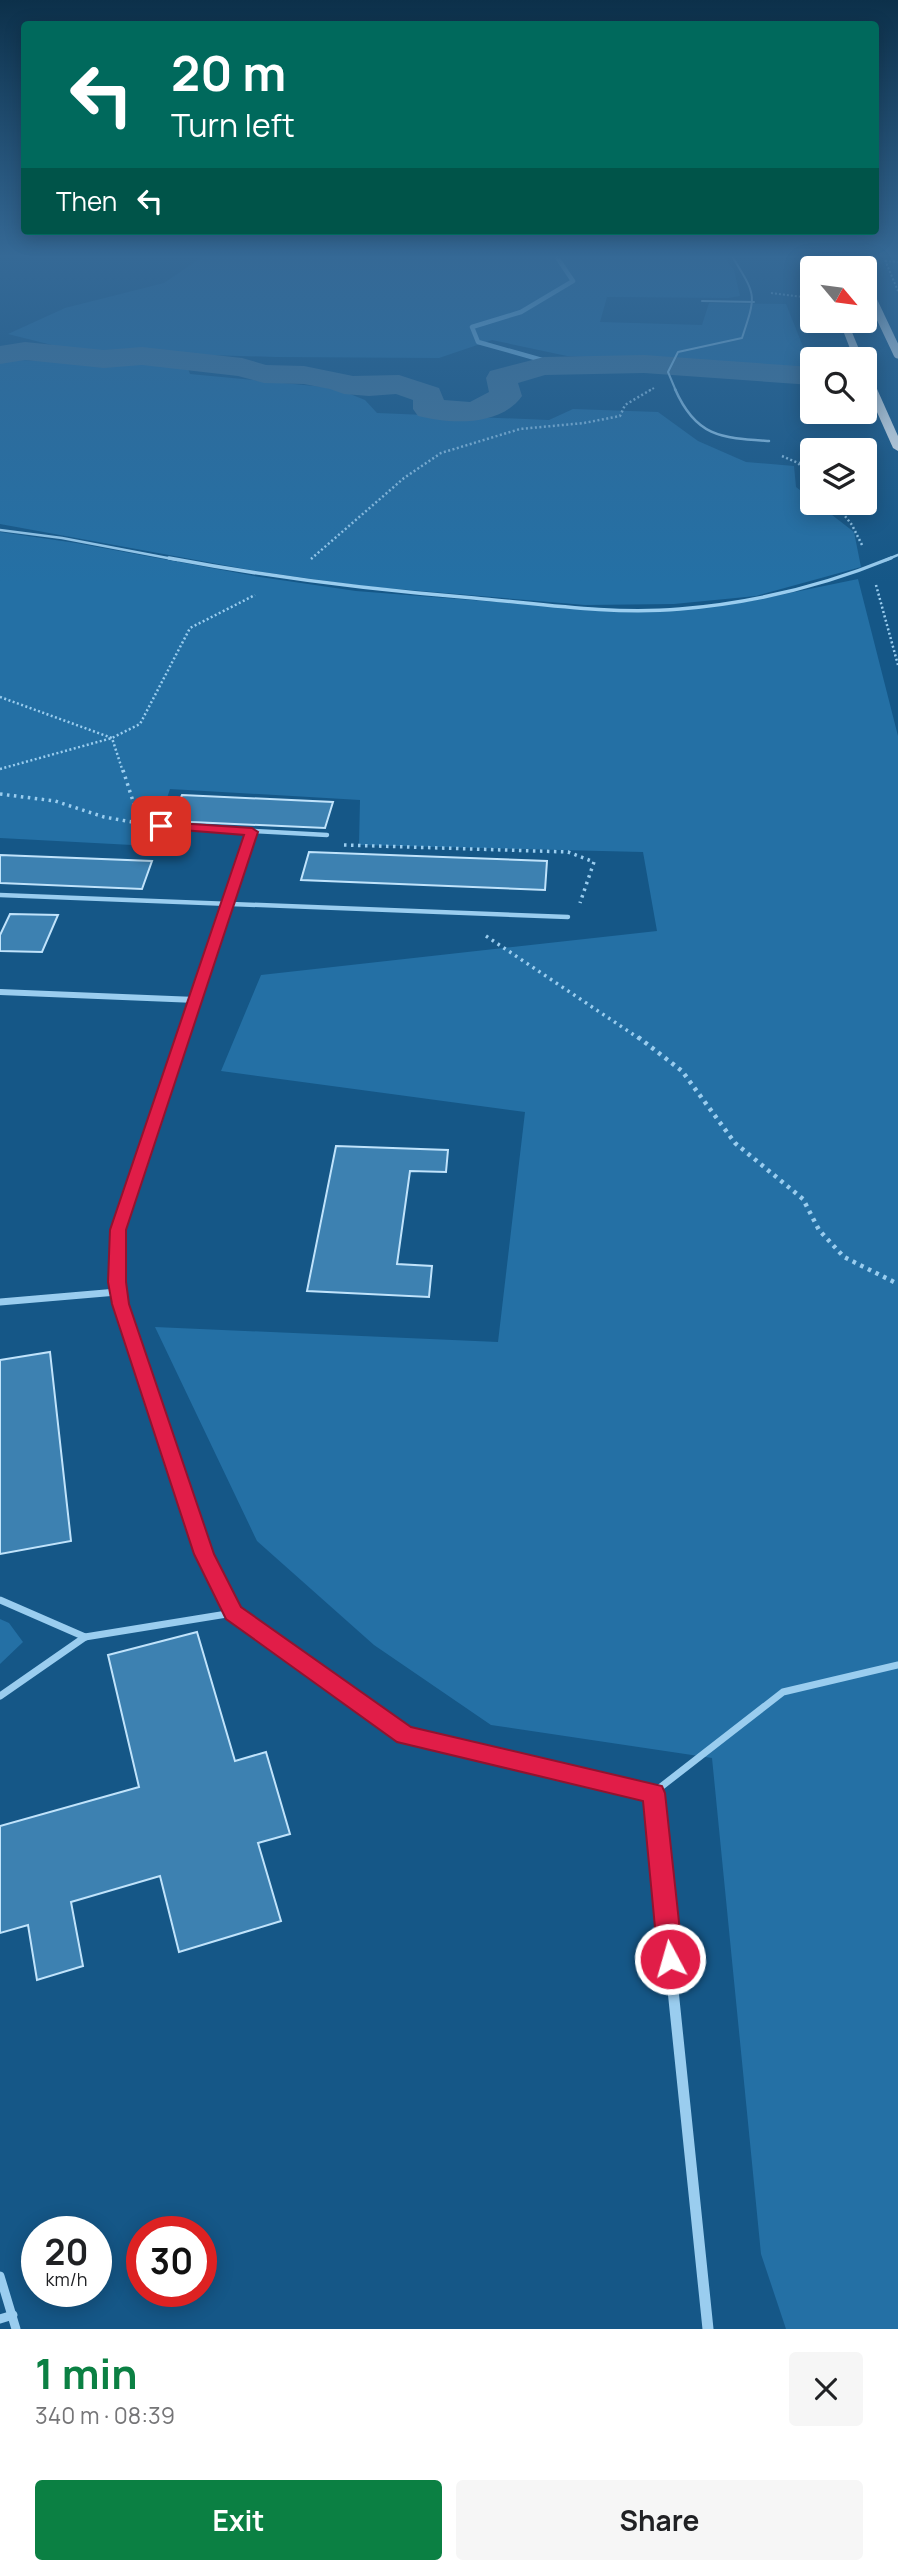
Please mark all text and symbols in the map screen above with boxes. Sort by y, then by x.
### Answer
text: 20 m [171,39,286,106]
icon: left [56,49,147,140]
text: Turn left [171,103,295,147]
icon: left [131,182,169,220]
text: Then [56,183,117,219]
north arrow [800,256,877,332]
map controls [800,256,877,515]
button: search [800,347,877,424]
button: layers [800,438,877,515]
pin [131,796,191,856]
icon: arrive [142,807,180,845]
position arrow [633,1922,707,1996]
speed limit sign: 30 [126,2216,217,2307]
text: 20 [45,2228,88,2276]
text: km/h [46,2267,87,2291]
text: 1 min [35,2344,138,2402]
button: close [789,2352,863,2426]
text: 340 m · 08:39 [35,2399,175,2431]
button: Exit [35,2480,442,2560]
button: Share [456,2480,863,2560]

